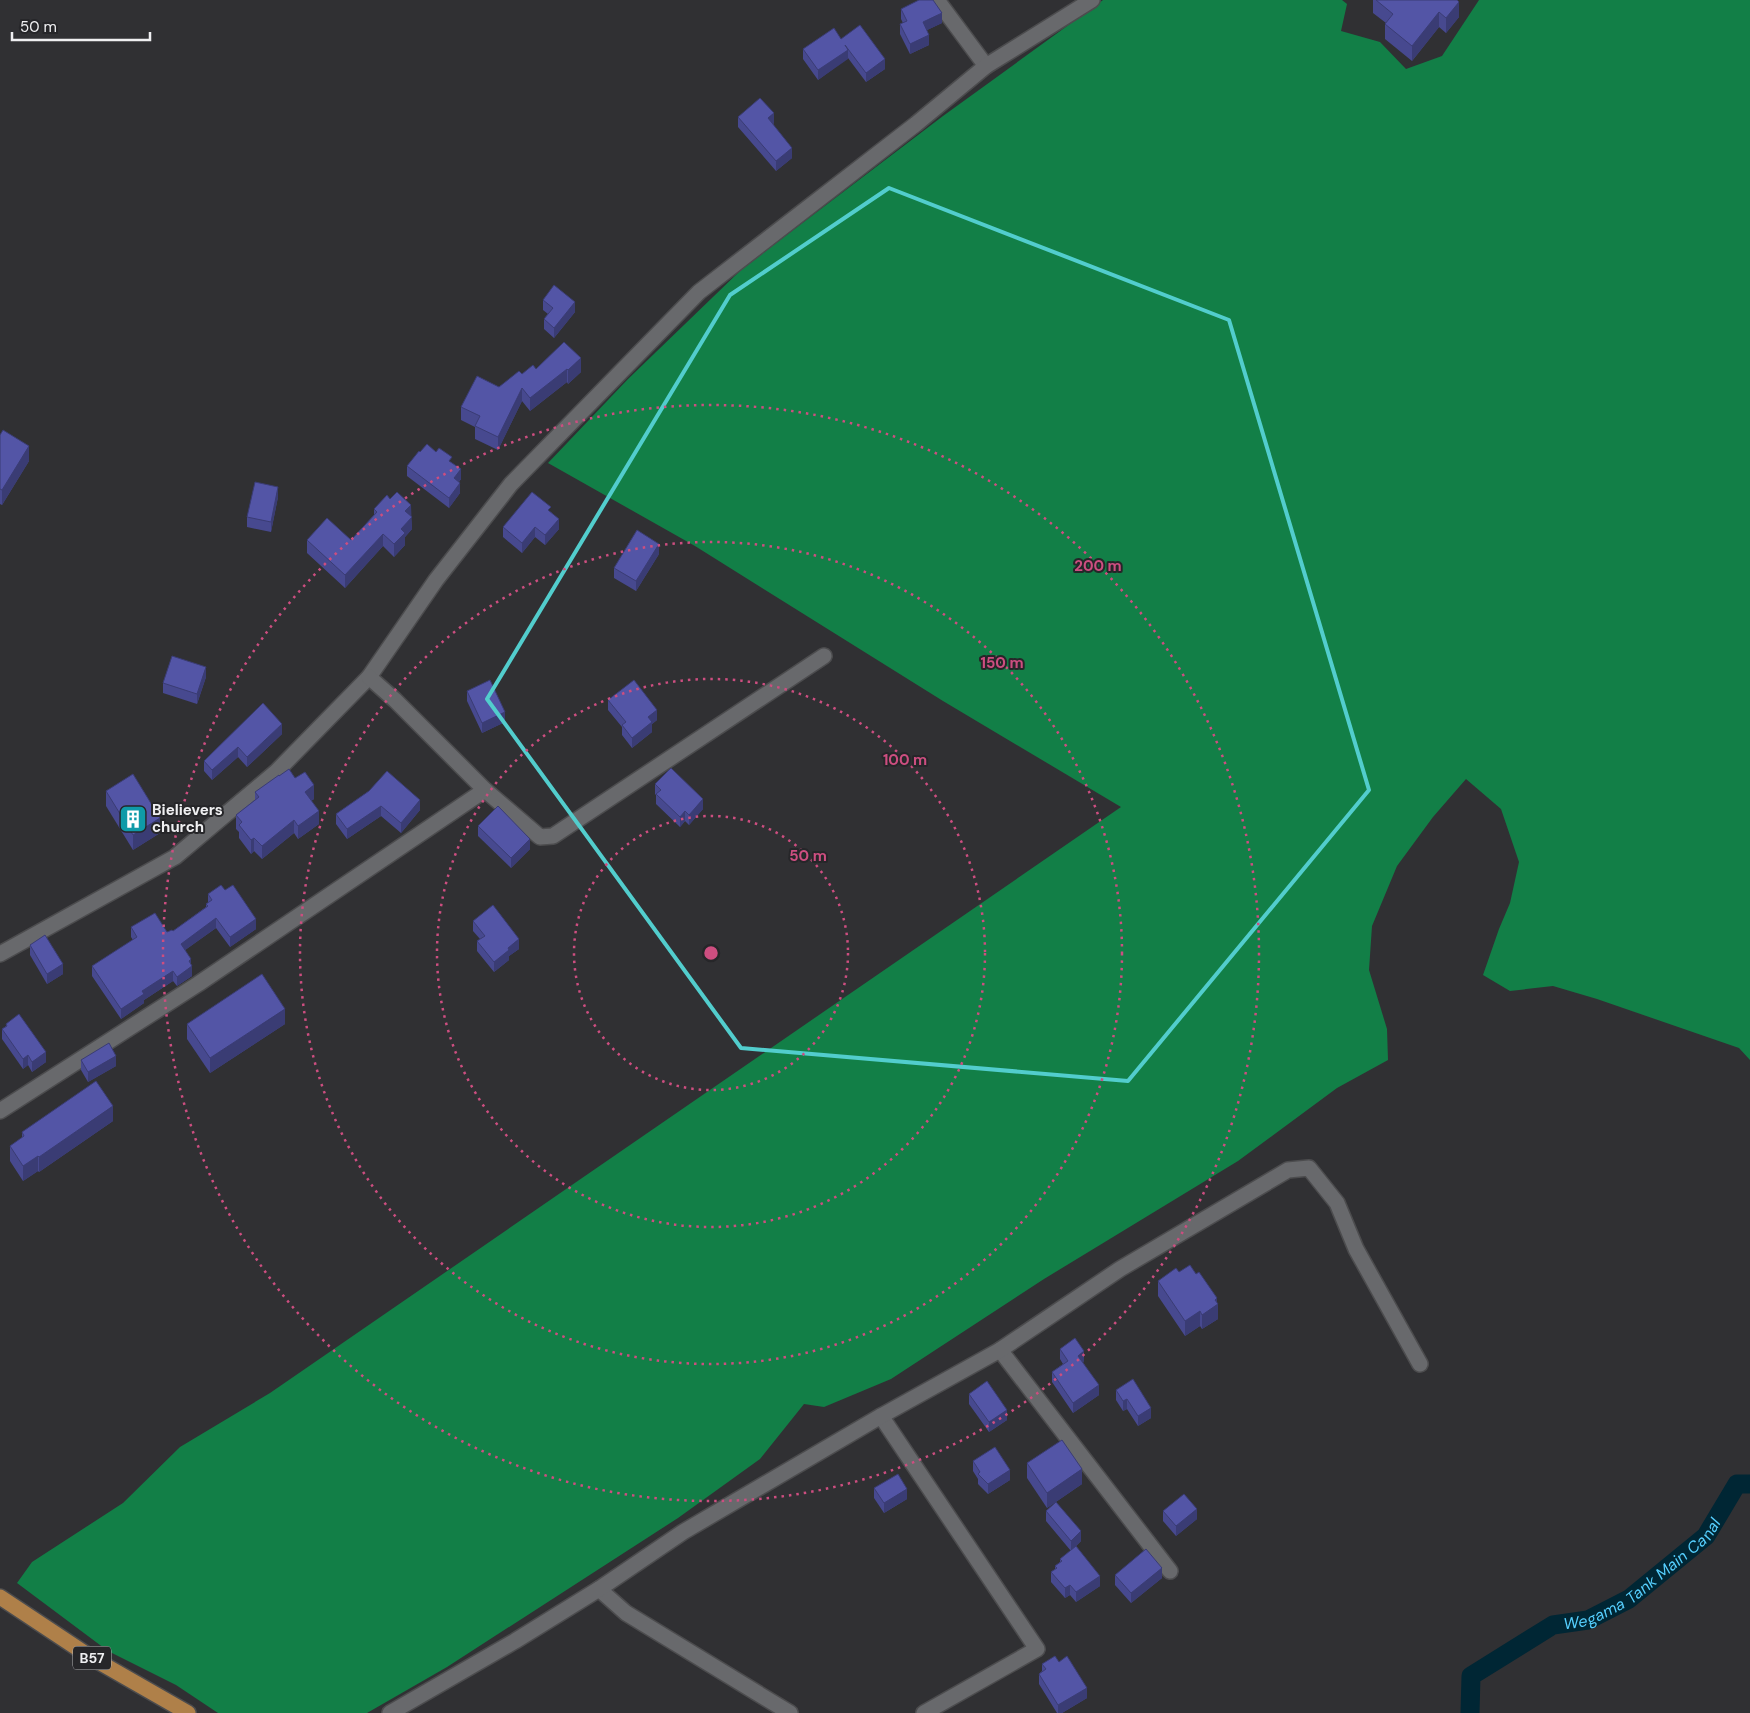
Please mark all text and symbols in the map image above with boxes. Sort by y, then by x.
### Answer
scale bar [12,10,150,42]
text: 50 m [20,17,57,37]
text: 200 m [1074,556,1122,576]
text: 150 m [981,653,1024,673]
text: 100 m [883,750,927,770]
place label: Bielievers church [152,800,223,837]
building icon: Bielievers church [118,804,148,834]
text: 50 m [789,846,827,866]
centre of rings [702,944,720,962]
water label: Wegama Tank Main Canal [1562,1514,1725,1634]
road number: B57 [73,1646,111,1670]

